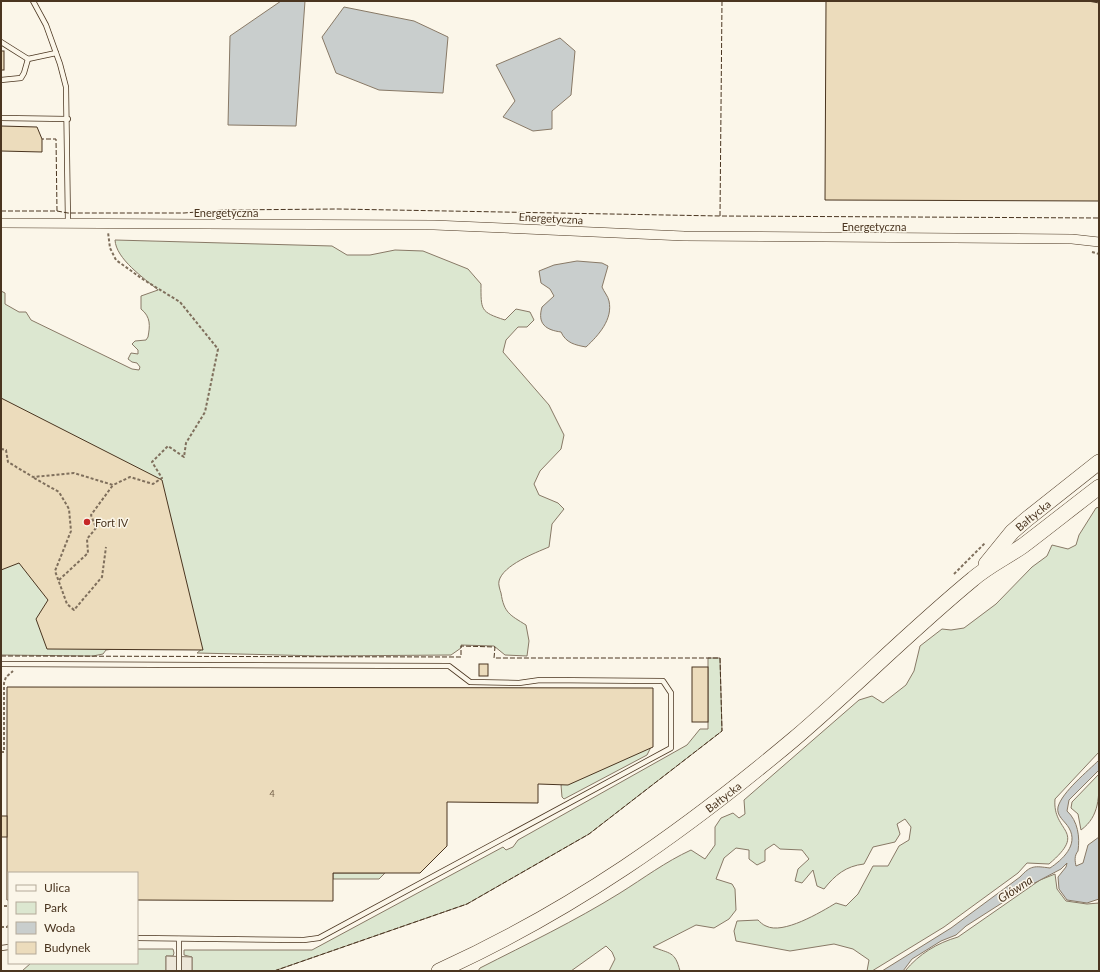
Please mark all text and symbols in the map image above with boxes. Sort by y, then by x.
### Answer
street label: Energetyczna [194,206,258,219]
street label: Energetyczna [518,210,584,226]
street label: Energetyczna [842,220,906,233]
street label: Bałtycka [1012,497,1053,533]
place label: Fort IV [95,516,129,529]
marker: Fort IV [82,517,92,527]
street label: Bałtycka [702,779,743,814]
house number: 4 [269,788,275,799]
legend [8,872,138,964]
water label: Główna [995,872,1035,906]
text: Ulica [44,880,70,895]
text: Park [44,900,68,915]
text: Woda [44,920,75,935]
text: Budynek [44,940,91,955]

